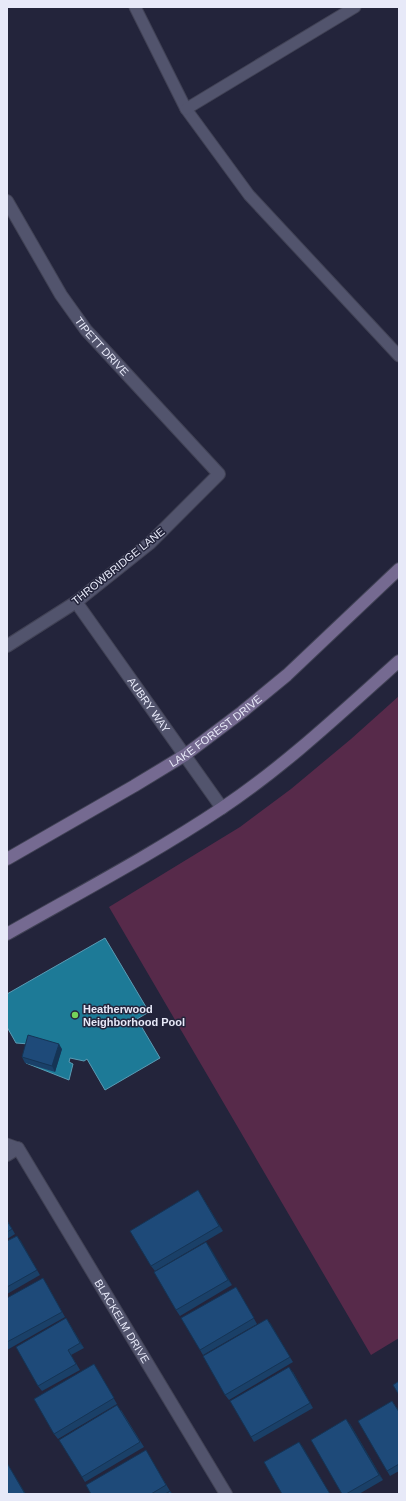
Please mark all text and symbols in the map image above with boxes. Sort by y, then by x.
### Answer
street label: TIPETT DRIVE [73,315,131,378]
street label: THROWBRIDGE LANE [69,525,167,607]
street label: AUBRY WAY [125,675,173,735]
street label: LAKE FOREST DRIVE [167,692,264,769]
place label: Heatherwood Neighborhood Pool [83,1003,185,1028]
marker: Heatherwood Neighborhood Pool [70,1010,80,1020]
street label: BLACKELM DRIVE [92,1277,152,1365]

